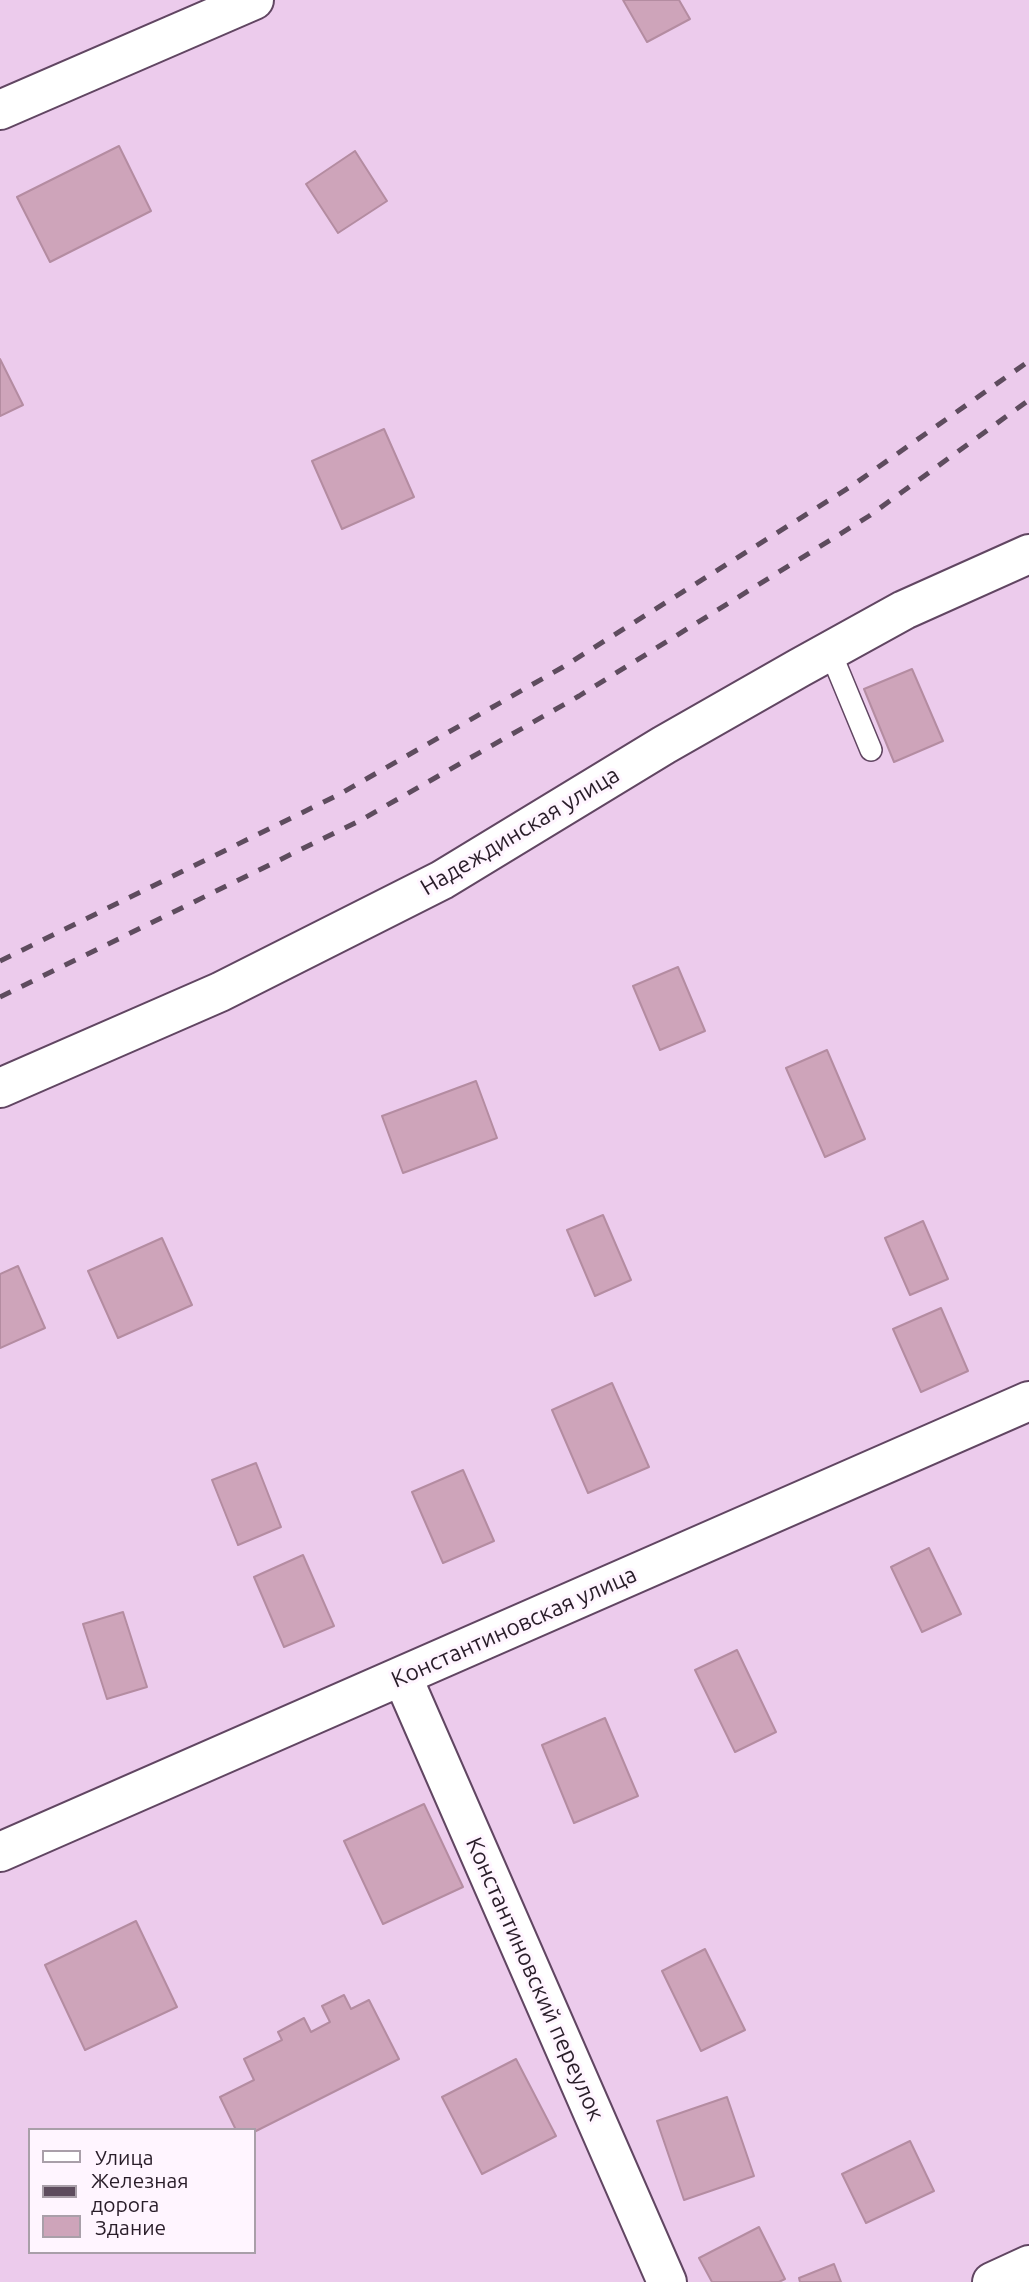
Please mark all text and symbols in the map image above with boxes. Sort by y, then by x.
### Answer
street label: Надеждинская улица [416,761,624,901]
street label: Константиновская улица [387,1560,641,1694]
street label: Константиновский переулок [460,1833,610,2125]
legend [28,2128,256,2254]
text: Улица [95,2145,153,2169]
text: Железная дорога [91,2168,189,2216]
text: Здание [95,2215,166,2239]

